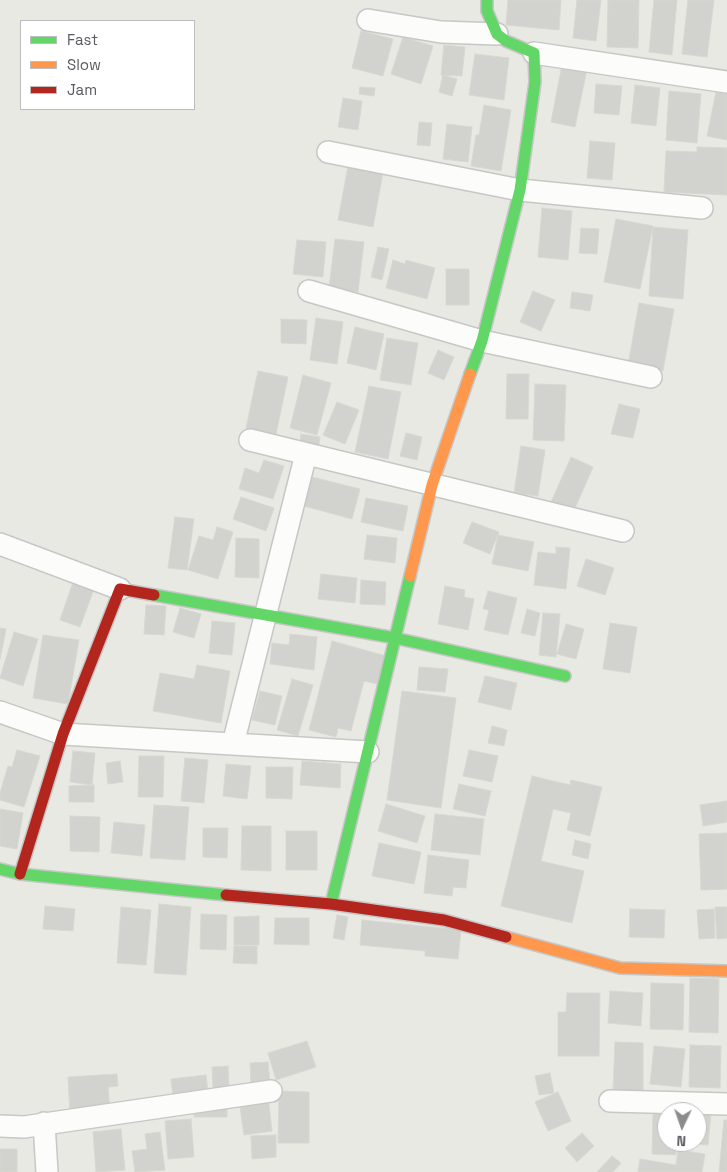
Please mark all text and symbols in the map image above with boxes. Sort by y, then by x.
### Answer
legend [20,20,195,110]
text: Fast [67,30,98,49]
text: Slow [67,55,101,74]
text: Jam [67,80,97,99]
north arrow [657,1102,707,1152]
text: N [676,1132,686,1150]

